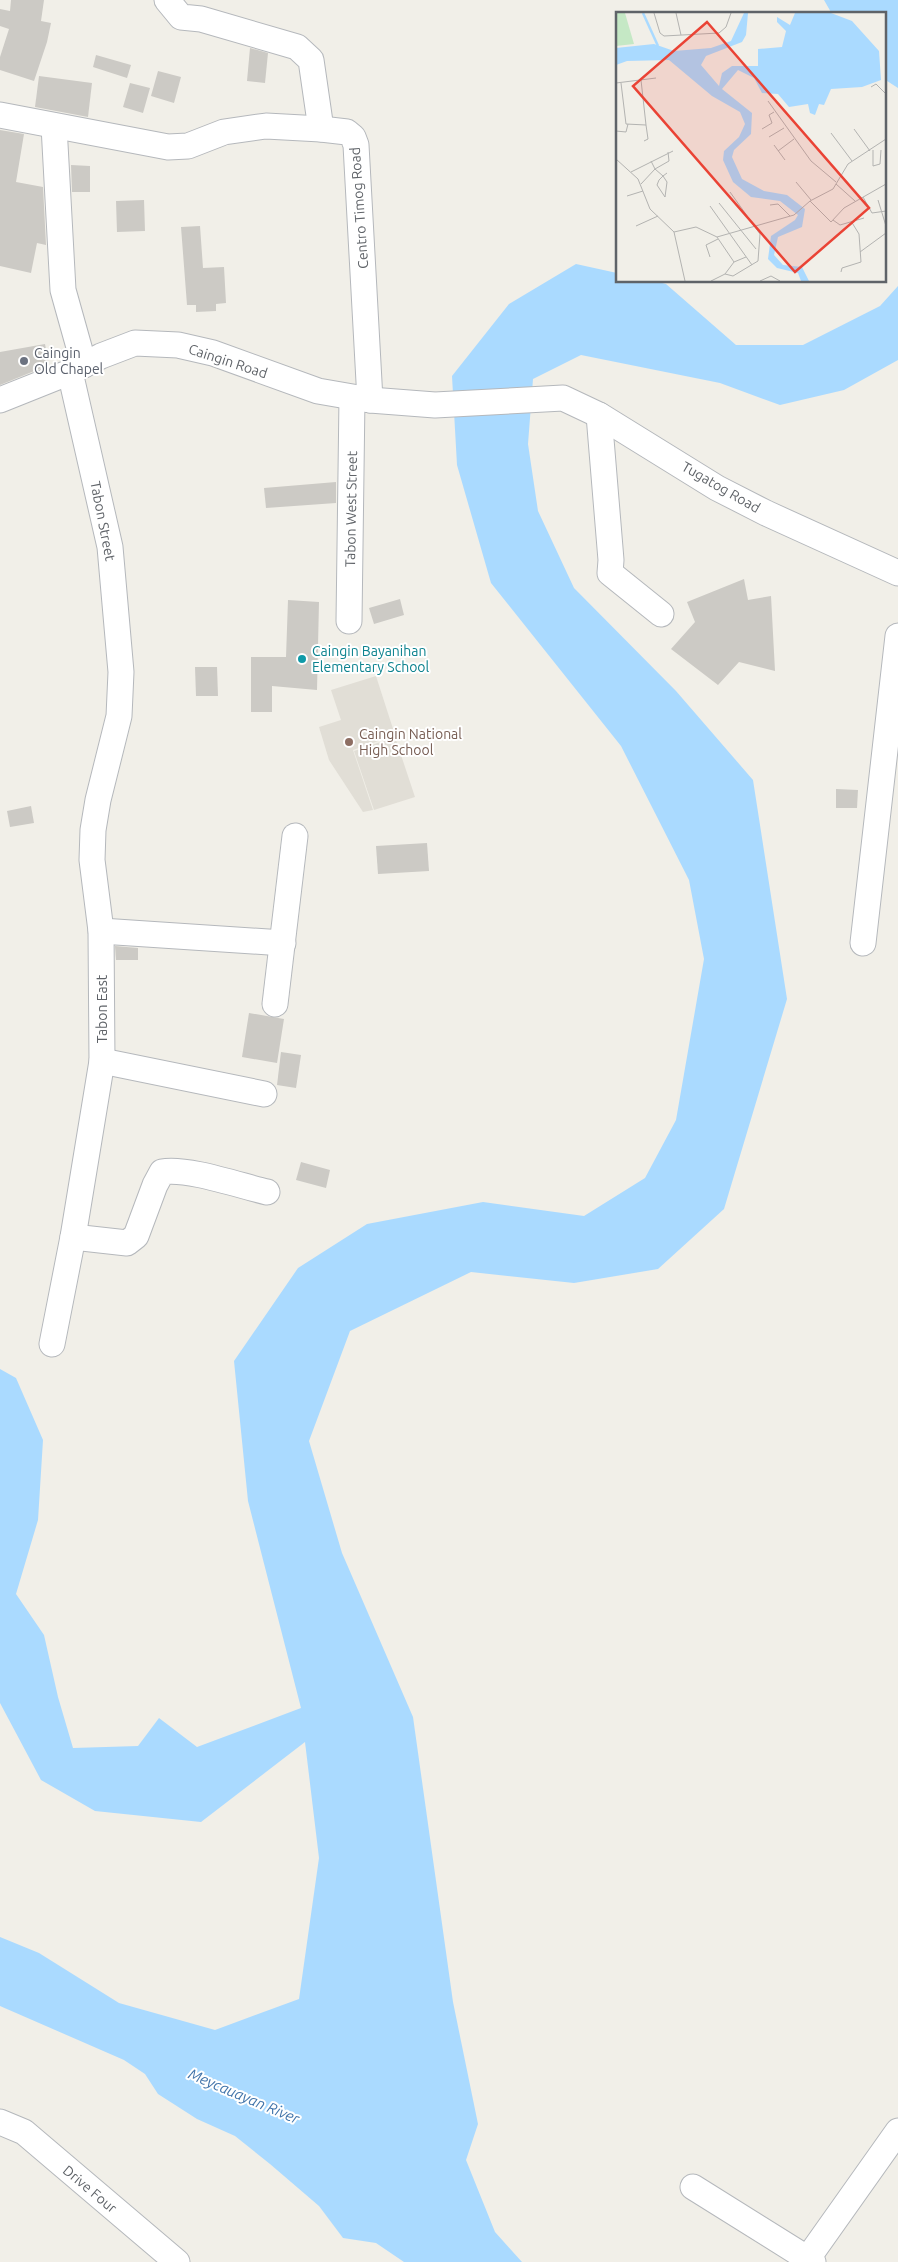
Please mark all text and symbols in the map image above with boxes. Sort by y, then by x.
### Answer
inset map [616,12,886,282]
street label: Centro Timog Road [347,147,371,269]
street label: Caingin Road [186,341,270,381]
place label: Caingin Old Chapel [34,345,104,377]
marker: Caingin Old Chapel [18,355,30,367]
street label: Tabon West Street [342,450,360,567]
street label: Tugatog Road [679,458,763,516]
street label: Tabon Street [87,480,119,563]
place label: Caingin Bayanihan Elementary School [312,643,430,675]
marker: Caingin Bayanihan Elementary School [296,653,308,665]
place label: Caingin National High School [359,726,462,758]
marker: Caingin National High School [343,736,355,748]
street label: Tabon East [94,974,110,1043]
water label: Meycauayan River [186,2065,303,2128]
street label: Drive Four [60,2162,121,2217]

